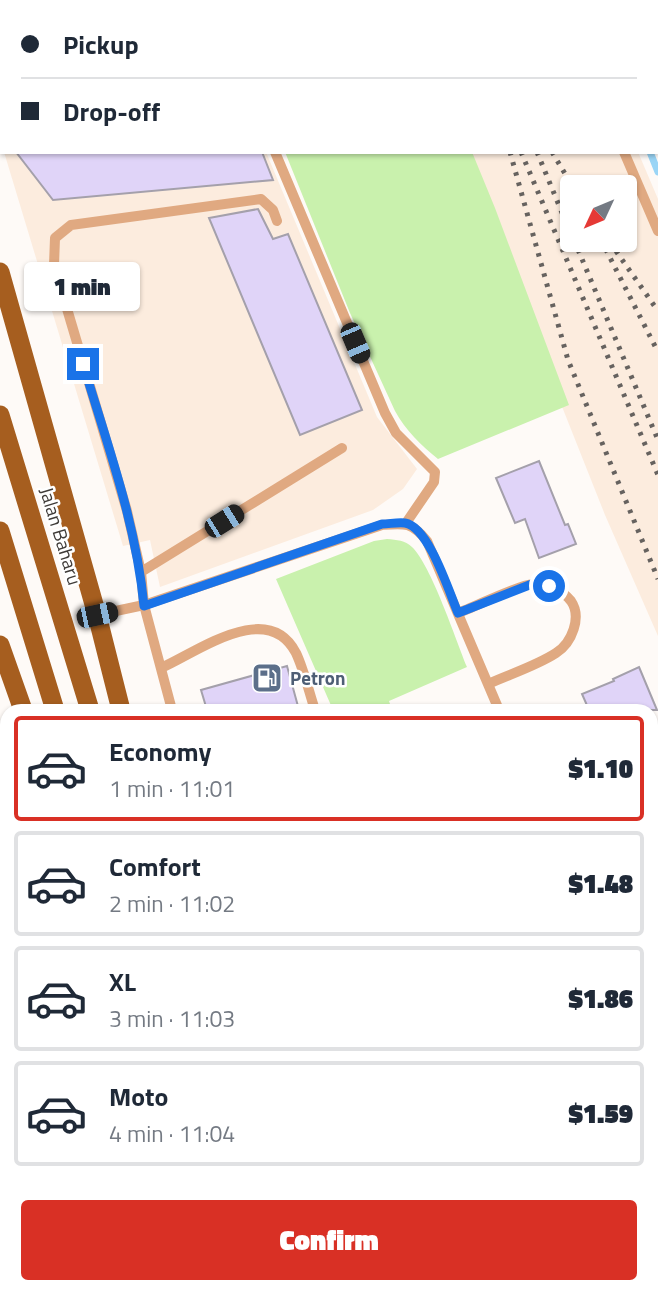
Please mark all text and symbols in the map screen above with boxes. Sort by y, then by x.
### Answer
text: Pickup [63,25,139,64]
text: Drop-off [63,92,160,131]
north arrow [560,175,637,252]
map controls [560,175,637,252]
callout: 1 min [25,262,141,312]
text: 1 min [53,269,111,304]
car [338,320,373,366]
route end [67,348,99,380]
street label: Jalan Baharu [33,483,90,588]
car [201,501,248,541]
route start [533,570,565,602]
car [75,600,120,630]
fuel station icon: Petron [250,661,284,695]
place label: Petron [290,663,345,692]
text: Economy [109,732,211,771]
icon: car [25,737,88,800]
text: $1.10 [568,749,633,788]
text: 1 min · 11:01 [109,771,235,806]
text: Comfort [109,847,201,886]
icon: car [25,852,88,915]
text: $1.48 [568,864,633,903]
text: 2 min · 11:02 [109,886,235,921]
text: XL [109,962,136,1001]
icon: car [25,967,88,1030]
text: $1.86 [568,979,633,1018]
text: 3 min · 11:03 [109,1001,235,1036]
text: Moto [109,1077,168,1116]
icon: car [25,1082,88,1145]
text: $1.59 [568,1094,633,1133]
text: 4 min · 11:04 [109,1116,235,1151]
button: Confirm [21,1200,637,1280]

